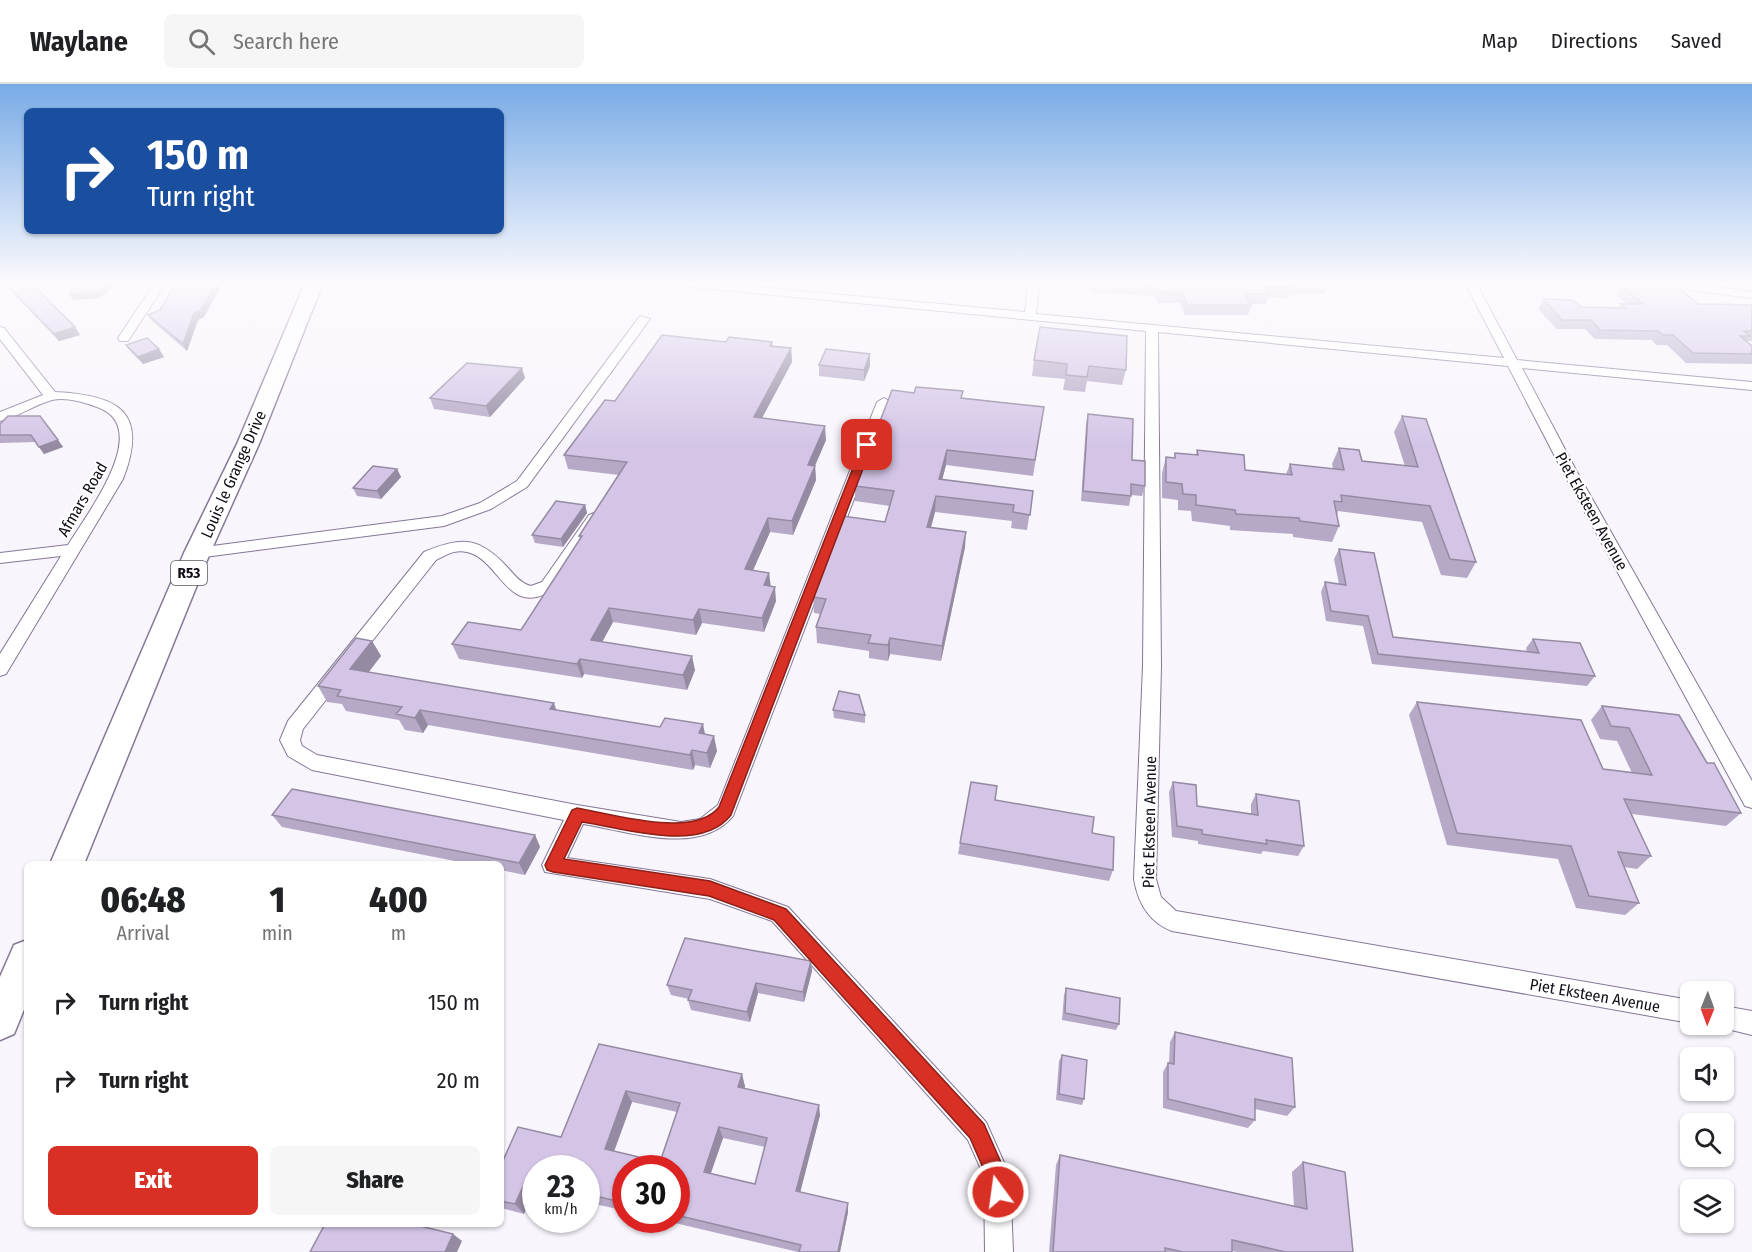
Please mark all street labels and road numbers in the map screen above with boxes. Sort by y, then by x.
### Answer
street label: Louis le Grange Drive [197,408,270,541]
street label: Piet Eksteen Avenue [1551,449,1632,574]
street label: Afmars Road [54,459,111,540]
road number: R53 [171,561,207,585]
street label: Piet Eksteen Avenue [1139,756,1160,888]
street label: Piet Eksteen Avenue [1528,975,1662,1016]

